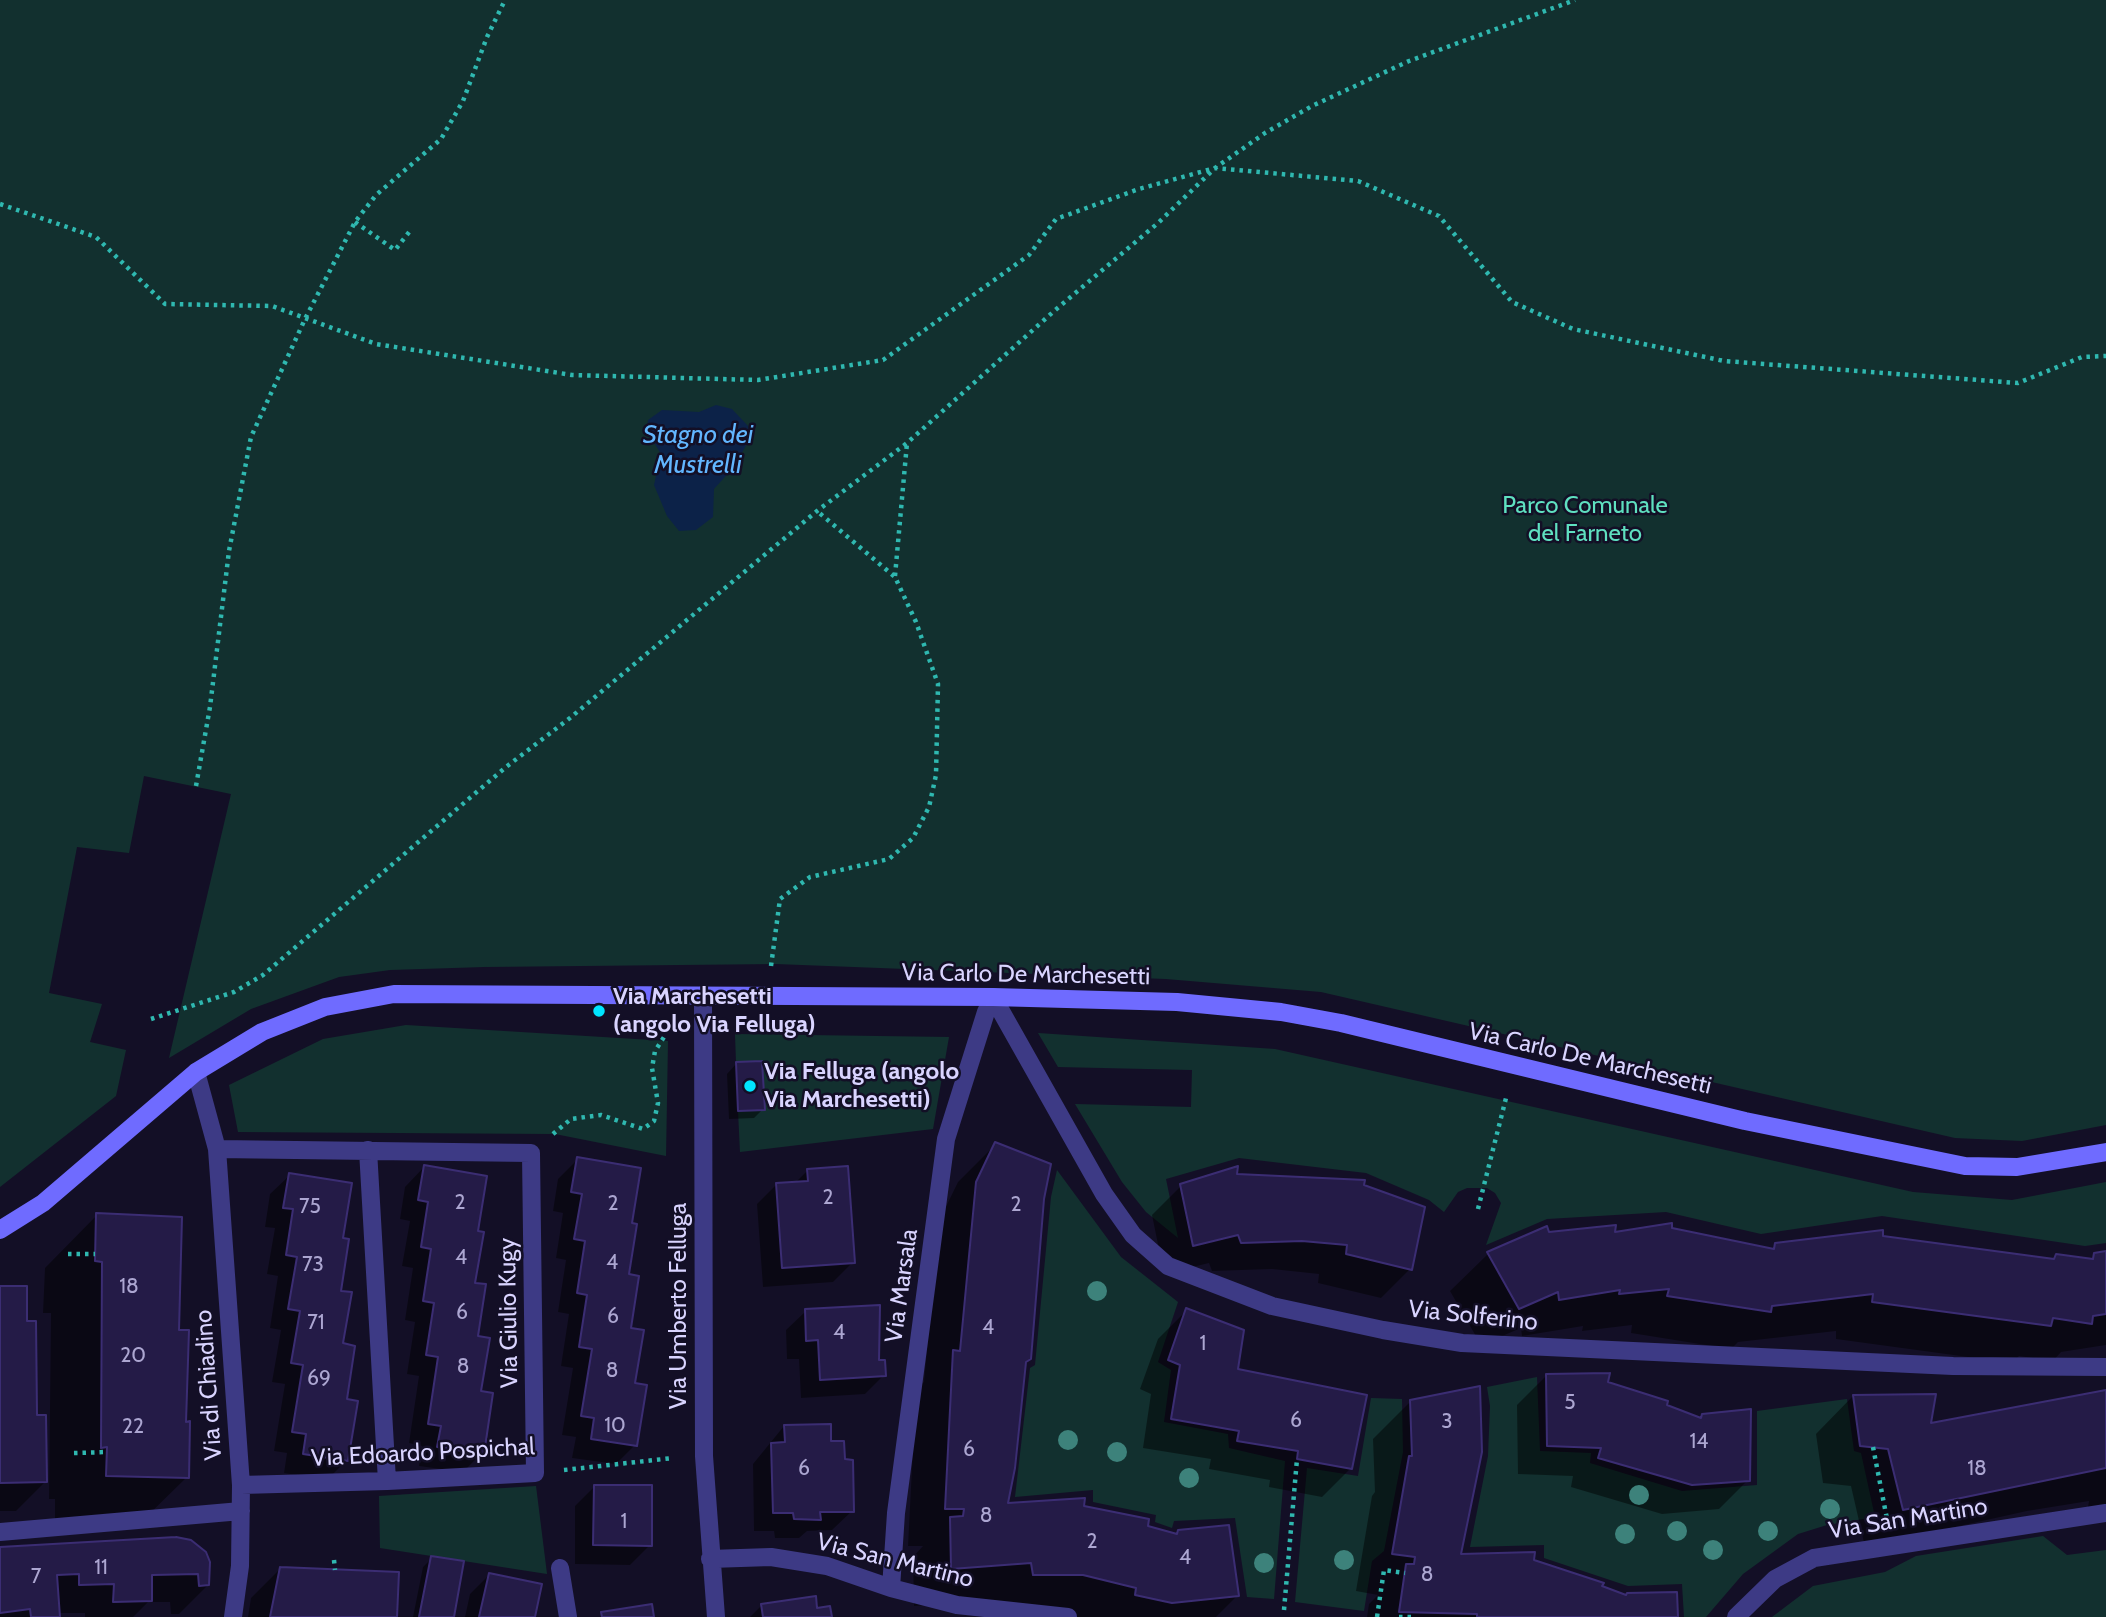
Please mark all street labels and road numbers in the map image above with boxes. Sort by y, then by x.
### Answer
street label: Via Carlo De Marchesetti [901,958,1151,992]
street label: Via Carlo De Marchesetti [1466,1017,1714,1101]
street label: Via Umberto Felluga [665,1203,693,1409]
street label: Via Marsala [880,1227,924,1345]
street label: Via Giulio Kugy [493,1238,525,1388]
street label: Via Solferino [1407,1295,1539,1337]
street label: Via di Chiadino [189,1309,229,1461]
street label: Via Edoardo Pospichal [310,1433,536,1473]
street label: Via San Martino [1827,1492,1989,1546]
street label: Via San Martino [814,1528,976,1594]

